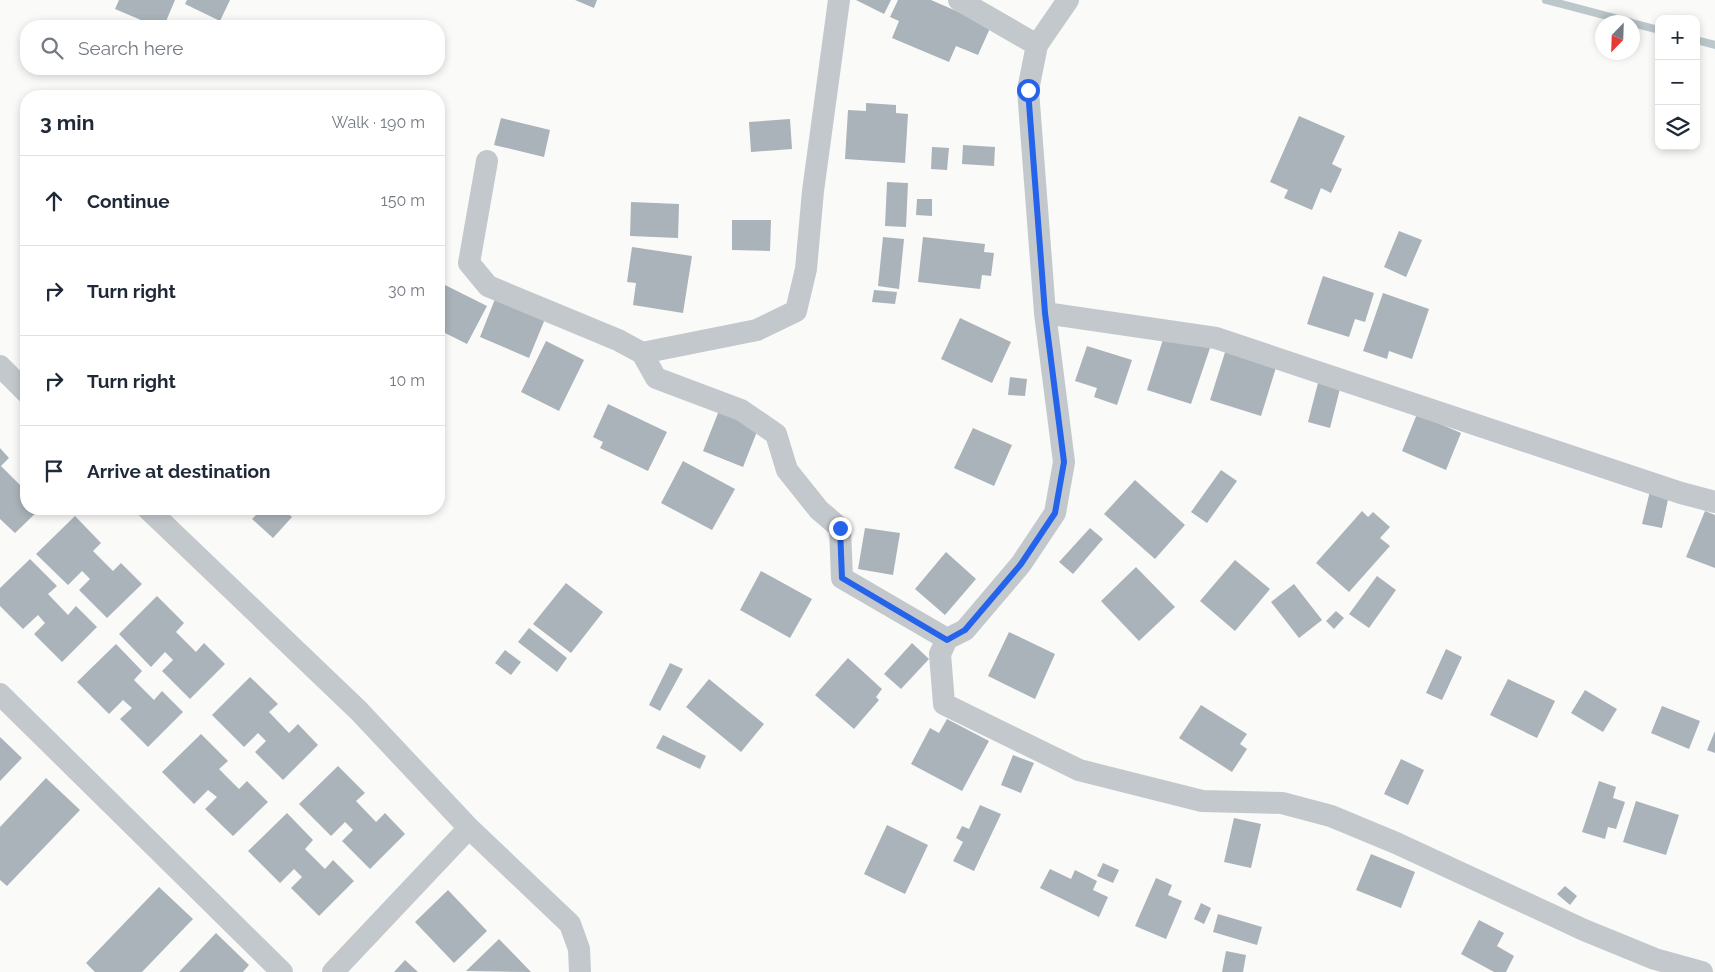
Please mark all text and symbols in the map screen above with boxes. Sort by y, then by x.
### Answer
north arrow [1595,15,1640,60]
map controls [1655,15,1700,150]
button: + [1655,15,1700,60]
search box [20,20,445,75]
icon: search [38,34,66,62]
text: Search here [78,37,184,59]
button: − [1655,60,1700,105]
route start [1017,79,1040,102]
button: layers [1655,105,1700,150]
text: 3 min [40,110,94,135]
text: Walk · 190 m [332,113,425,132]
icon: ahead [40,187,68,215]
text: Continue [87,190,170,212]
text: 150 m [381,191,425,210]
icon: right [40,277,68,305]
text: Turn right [87,280,176,302]
text: 30 m [388,281,425,300]
icon: right [40,367,68,395]
text: Turn right [87,370,176,392]
text: 10 m [390,371,425,390]
icon: arrive [40,457,68,485]
text: Arrive at destination [87,460,271,482]
route end [829,517,852,540]

